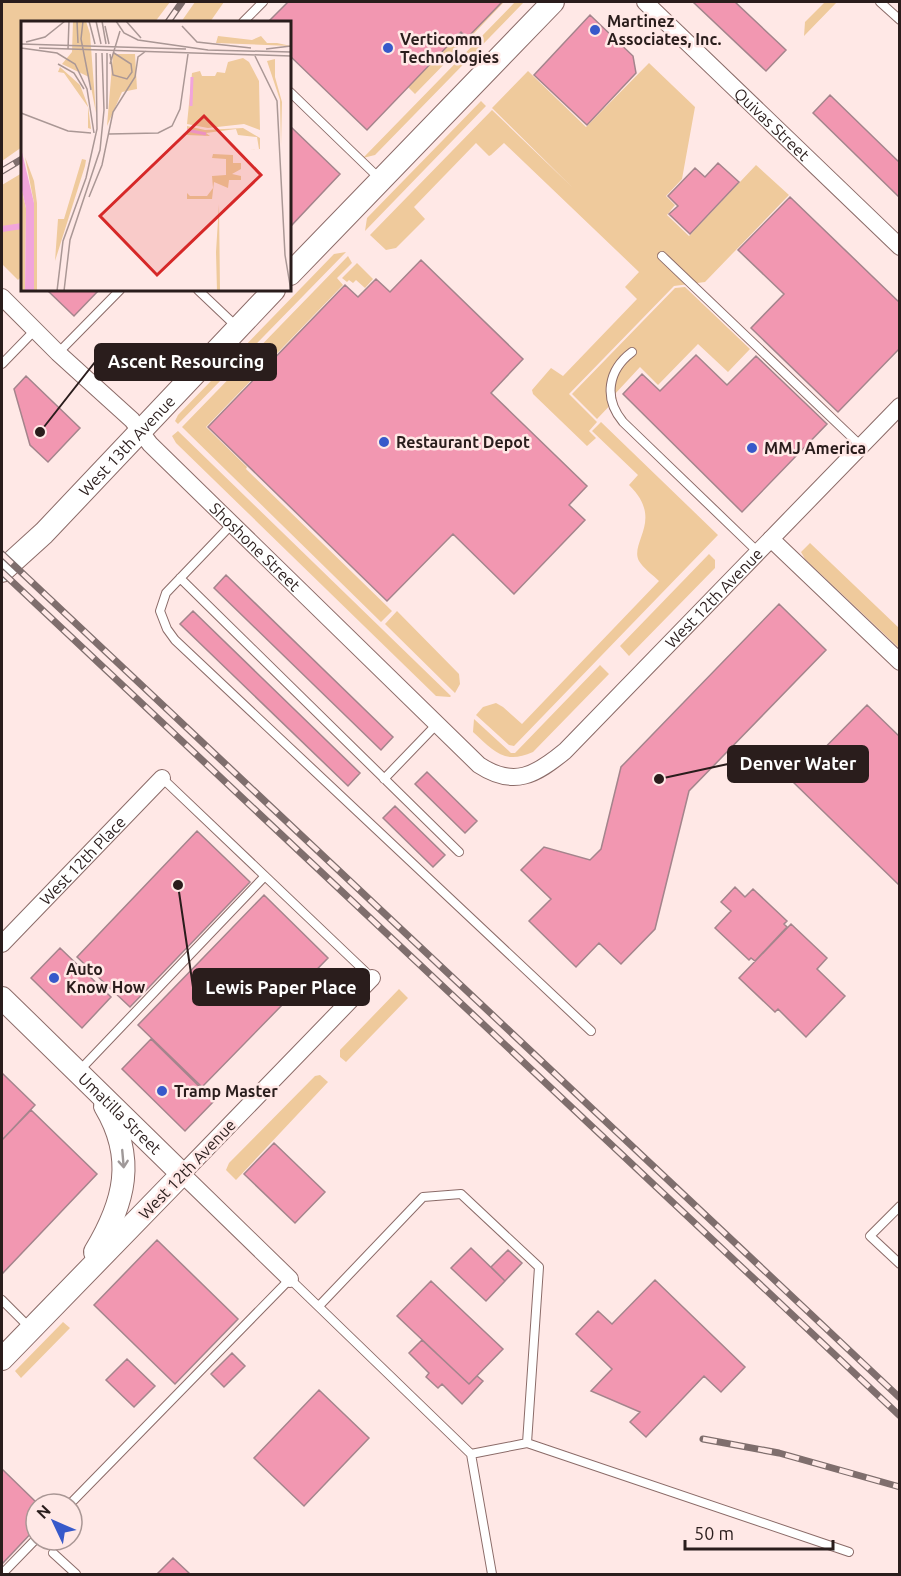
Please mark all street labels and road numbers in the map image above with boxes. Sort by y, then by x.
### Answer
street label: Quivas Street [731,84,814,164]
street label: West 13th Avenue [75,392,178,500]
street label: Shoshone Street [206,499,304,595]
street label: West 12th Avenue [661,544,766,651]
street label: West 12th Place [36,813,129,908]
street label: Umatilla Street [75,1069,165,1158]
street label: West 12th Avenue [135,1116,239,1222]

